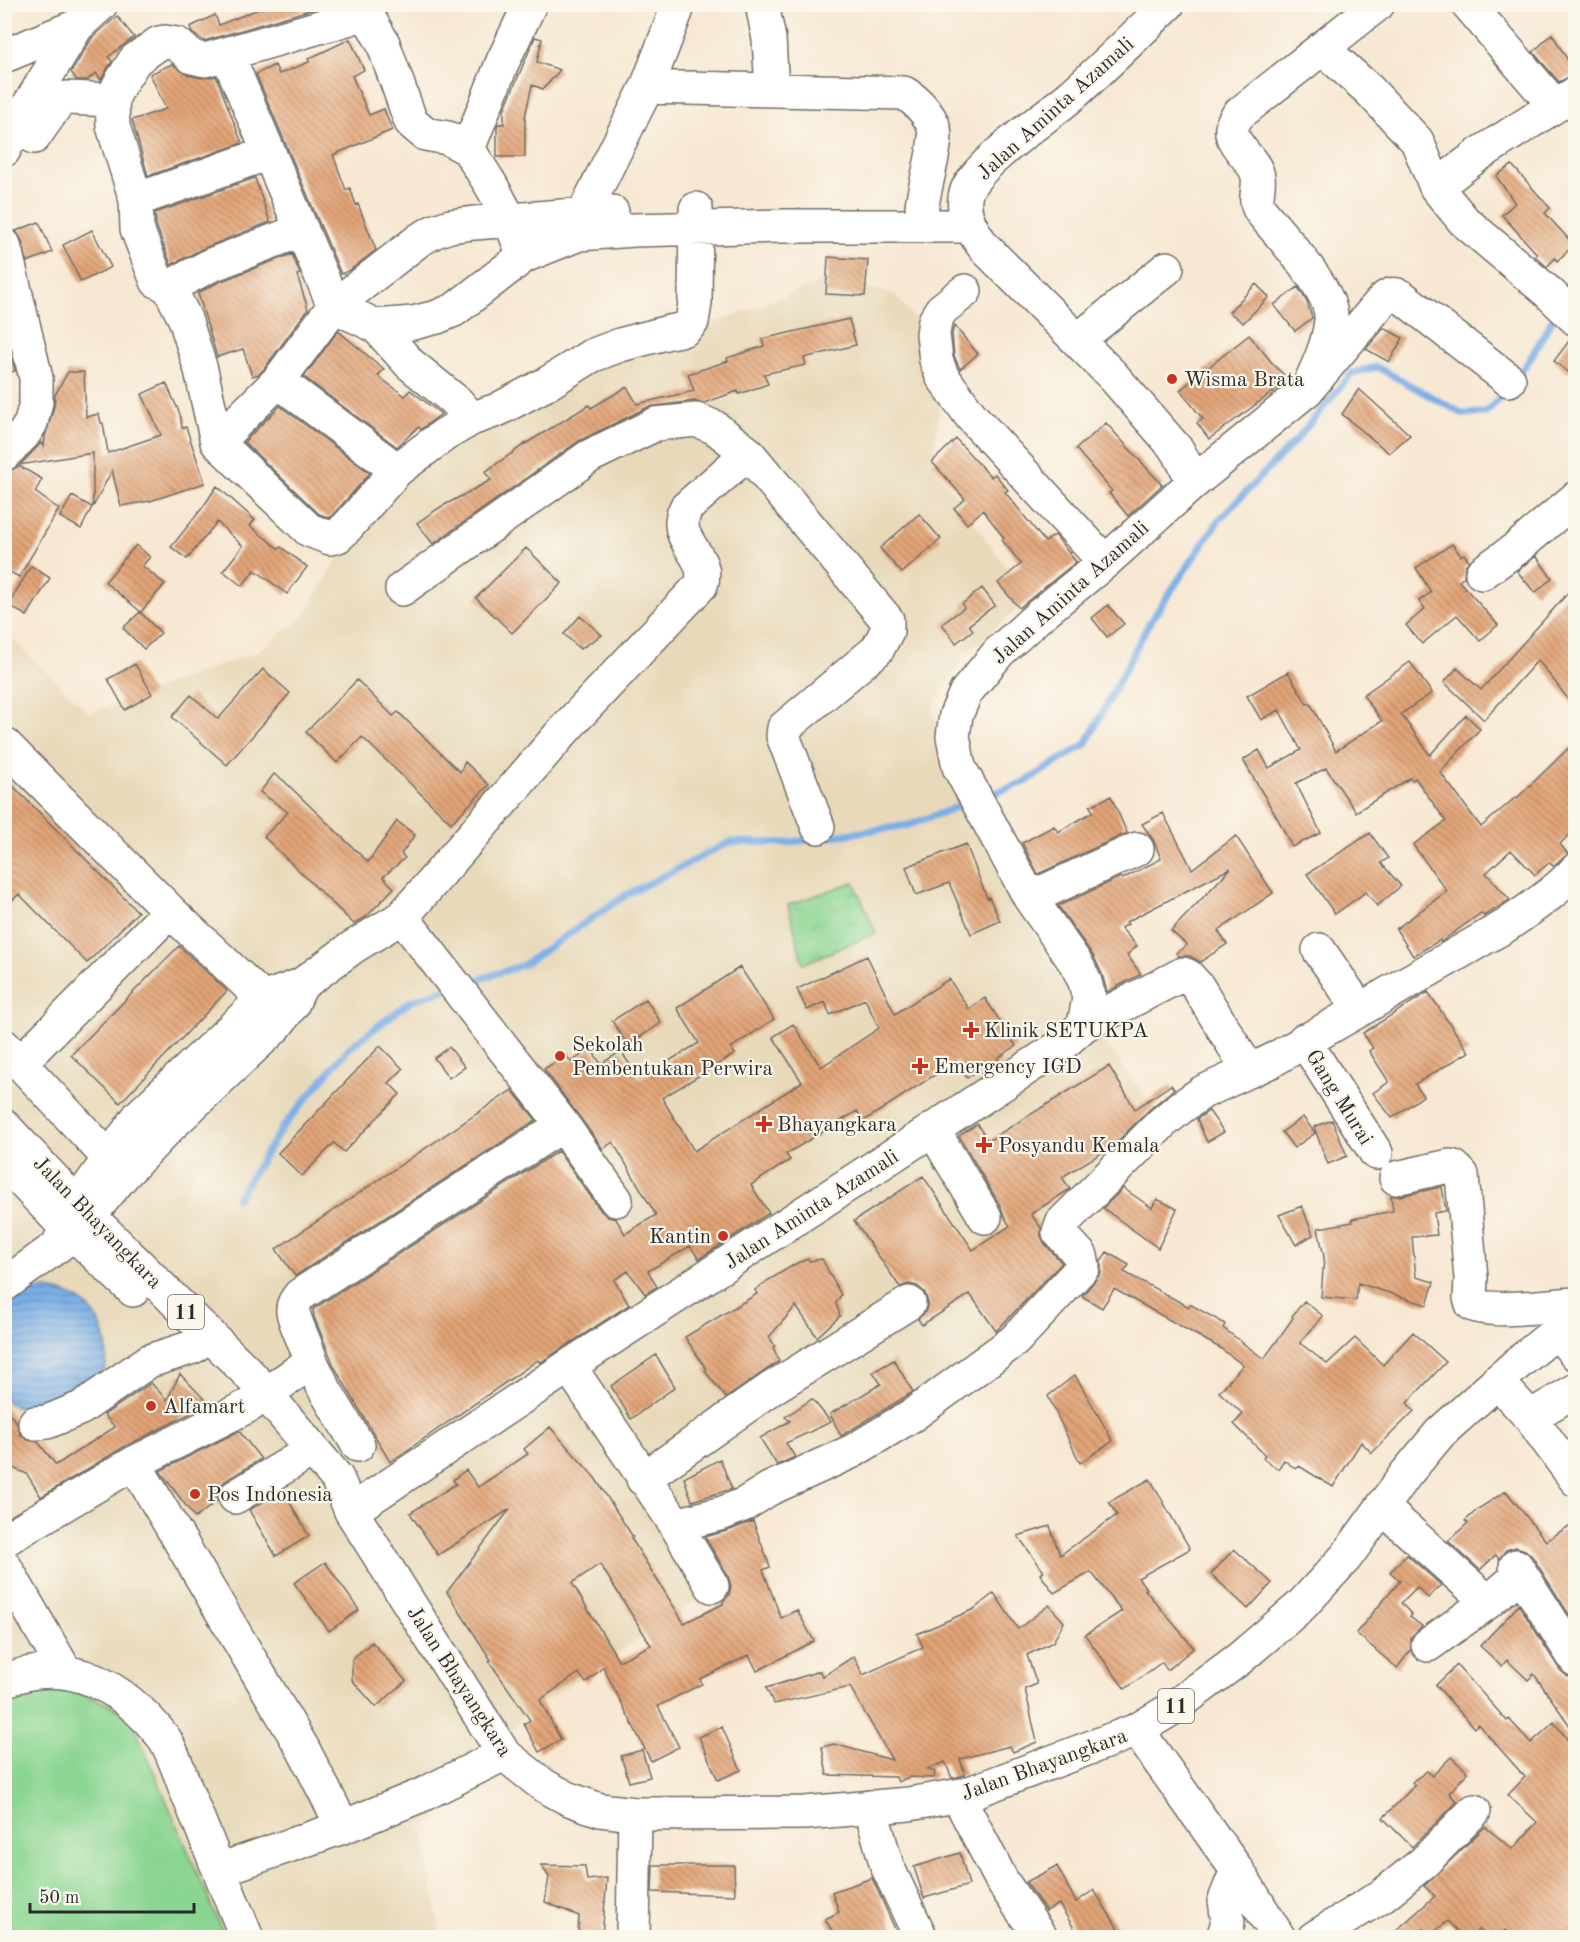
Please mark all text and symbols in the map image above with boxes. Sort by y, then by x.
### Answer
street label: Jalan Aminta Azamali [974,34,1138,185]
place label: Wisma Brata [1184,370,1304,391]
marker: Wisma Brata [1165,372,1179,386]
street label: Jalan Aminta Azamali [989,518,1153,669]
marker: Klinik SETUKPA [962,1021,980,1039]
place label: Klinik SETUKPA [984,1021,1149,1042]
place label: Sekolah Pembentukan Perwira [572,1035,773,1080]
street label: Gang Murai [1301,1047,1376,1149]
marker: Sekolah Pembentukan Perwira [553,1049,567,1063]
marker: Emergency IGD [911,1057,929,1075]
place label: Emergency IGD [934,1057,1082,1078]
marker: Bhayangkara [755,1115,773,1133]
place label: Bhayangkara [777,1115,897,1136]
marker: Posyandu Kemala [975,1136,993,1154]
place label: Posyandu Kemala [998,1136,1160,1157]
street label: Jalan Aminta Azamali [721,1146,902,1274]
street label: Jalan Bhayangkara [29,1153,165,1293]
place label: Kantin [649,1227,711,1248]
marker: Kantin [716,1229,730,1243]
road number: 11 [168,1295,204,1329]
place label: Alfamart [163,1397,245,1418]
marker: Alfamart [144,1399,158,1413]
place label: Pos Indonesia [207,1485,333,1506]
marker: Pos Indonesia [188,1487,202,1501]
street label: Jalan Bhayangkara [402,1603,515,1761]
road number: 11 [1158,1689,1194,1723]
street label: Jalan Bhayangkara [959,1726,1130,1805]
scale bar [30,1876,194,1914]
text: 50 m [39,1889,79,1907]

